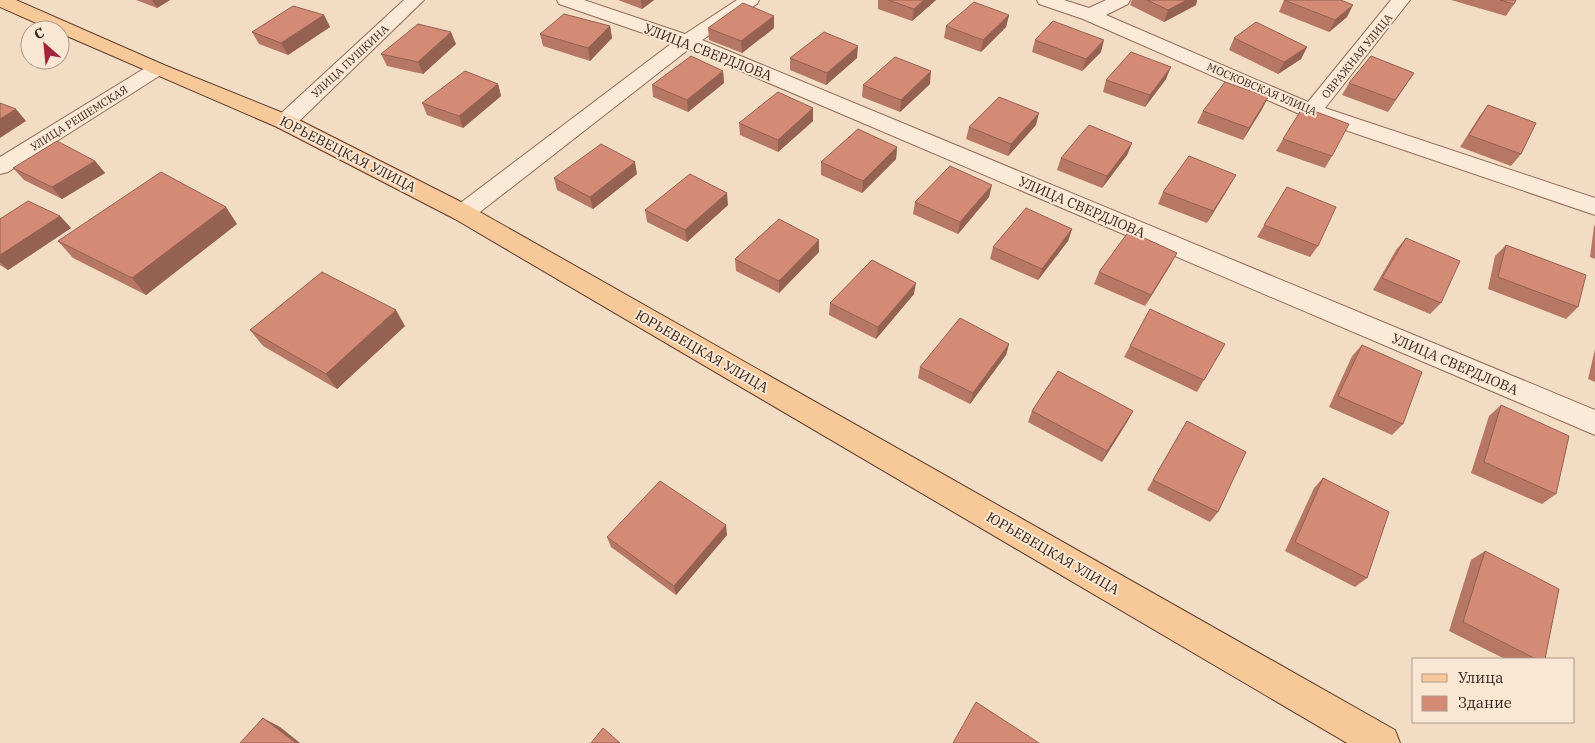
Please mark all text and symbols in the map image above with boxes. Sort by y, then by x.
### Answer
street label: ОВРАЖНАЯ УЛИЦА [1319,10,1396,101]
street label: УЛИЦА СВЕРДЛОВА [641,19,775,85]
north arrow [20,20,70,70]
street label: УЛИЦА ПУШКИНА [308,21,392,100]
text: С [31,23,47,44]
street label: МОСКОВСКАЯ УЛИЦА [1205,59,1320,119]
street label: УЛИЦА РЕШЕМСКАЯ [28,82,130,154]
street label: ЮРЬЕВЕЦКАЯ УЛИЦА [277,112,420,196]
street label: УЛИЦА СВЕРДЛОВА [1016,172,1148,242]
street label: ЮРЬЕВЕЦКАЯ УЛИЦА [632,306,772,397]
street label: УЛИЦА СВЕРДЛОВА [1389,329,1521,399]
street label: ЮРЬЕВЕЦКАЯ УЛИЦА [983,508,1123,599]
legend [1412,658,1575,723]
text: Улица [1458,668,1503,687]
text: Здание [1458,693,1512,712]

